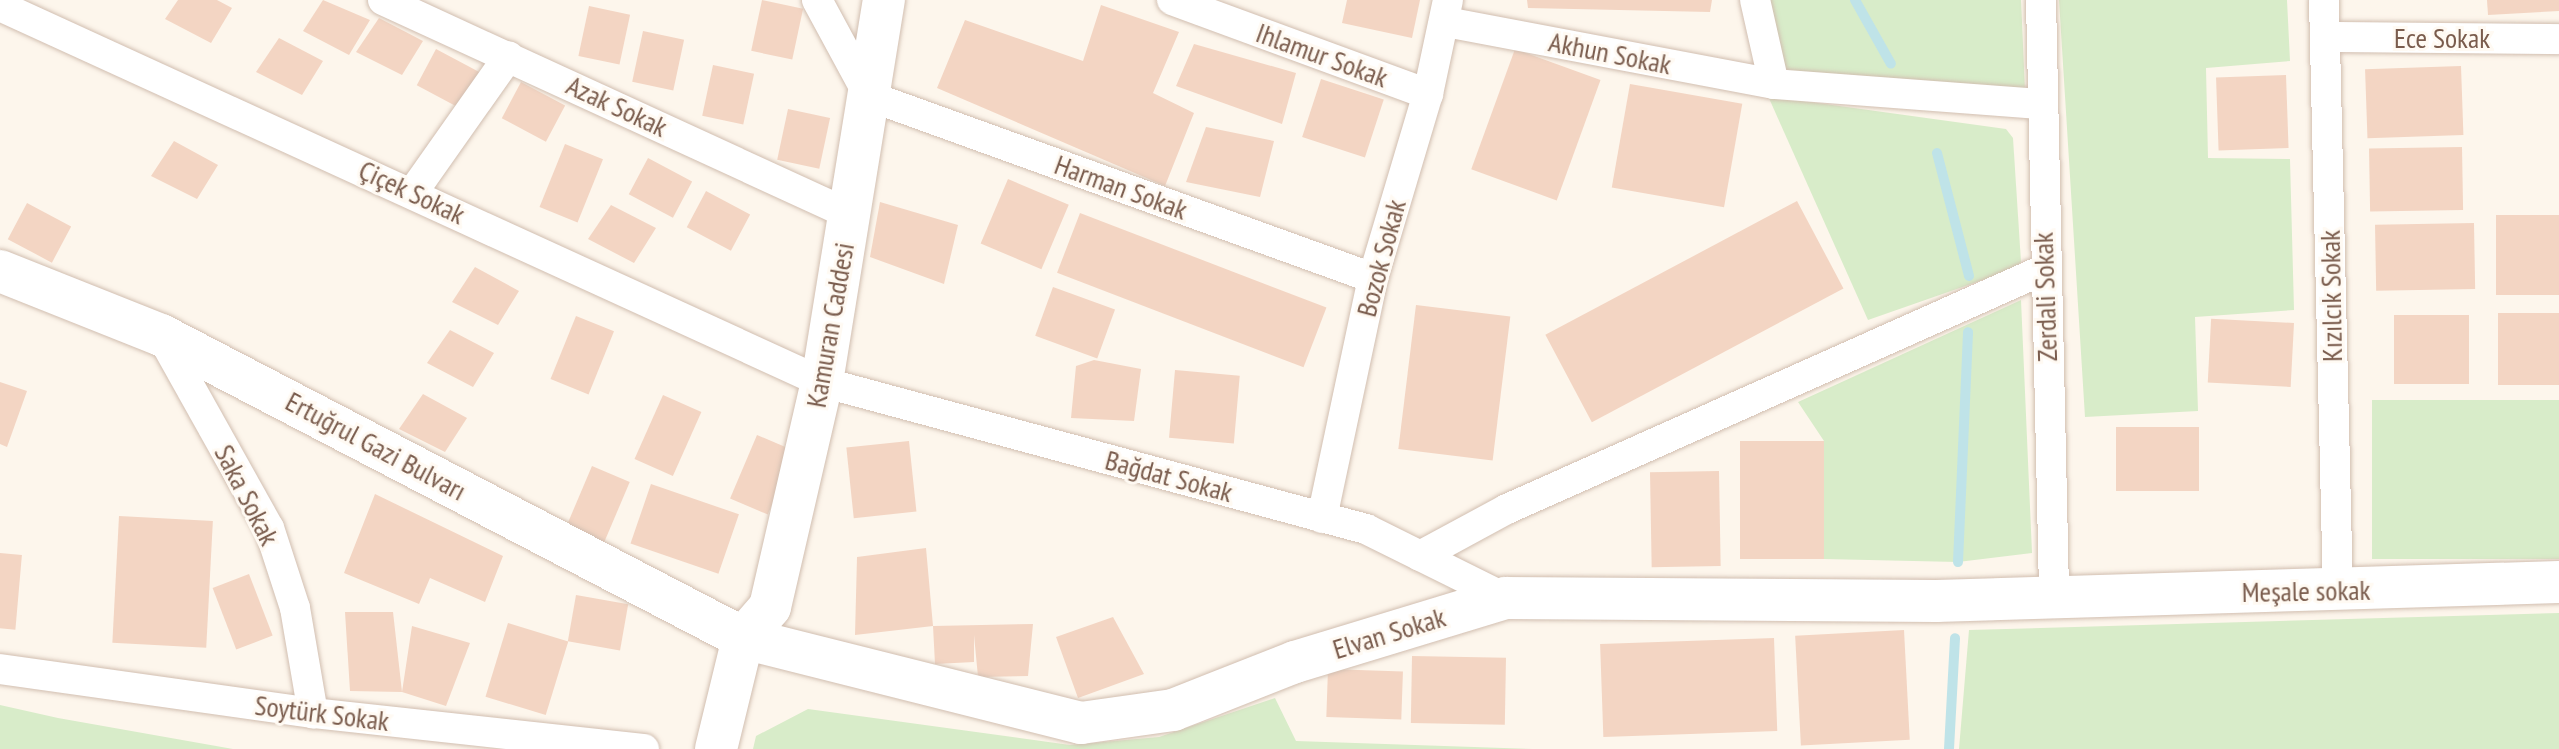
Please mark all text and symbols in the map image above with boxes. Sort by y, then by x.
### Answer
street label: Ihlamur Sokak [1252,16,1392,94]
street label: Ece Sokak [2394,21,2490,55]
street label: Akhun Sokak [1546,25,1674,81]
street label: Azak Sokak [561,68,673,144]
street label: Harman Sokak [1050,148,1192,226]
street label: Çiçek Sokak [353,153,471,231]
street label: Bozok Sokak [1349,195,1413,321]
street label: Kızılcık Sokak [2313,230,2349,362]
street label: Zerdali Sokak [2026,232,2064,362]
street label: Kamuran Caddesi [799,240,861,410]
street label: Ertuğrul Gazi Bulvarı [280,384,472,508]
street label: Saka Sokak [207,439,287,551]
street label: Bağdat Sokak [1102,443,1236,509]
street label: Meşale sokak [2241,573,2371,609]
street label: Elvan Sokak [1329,600,1449,666]
street label: Soytürk Sokak [253,688,391,738]

